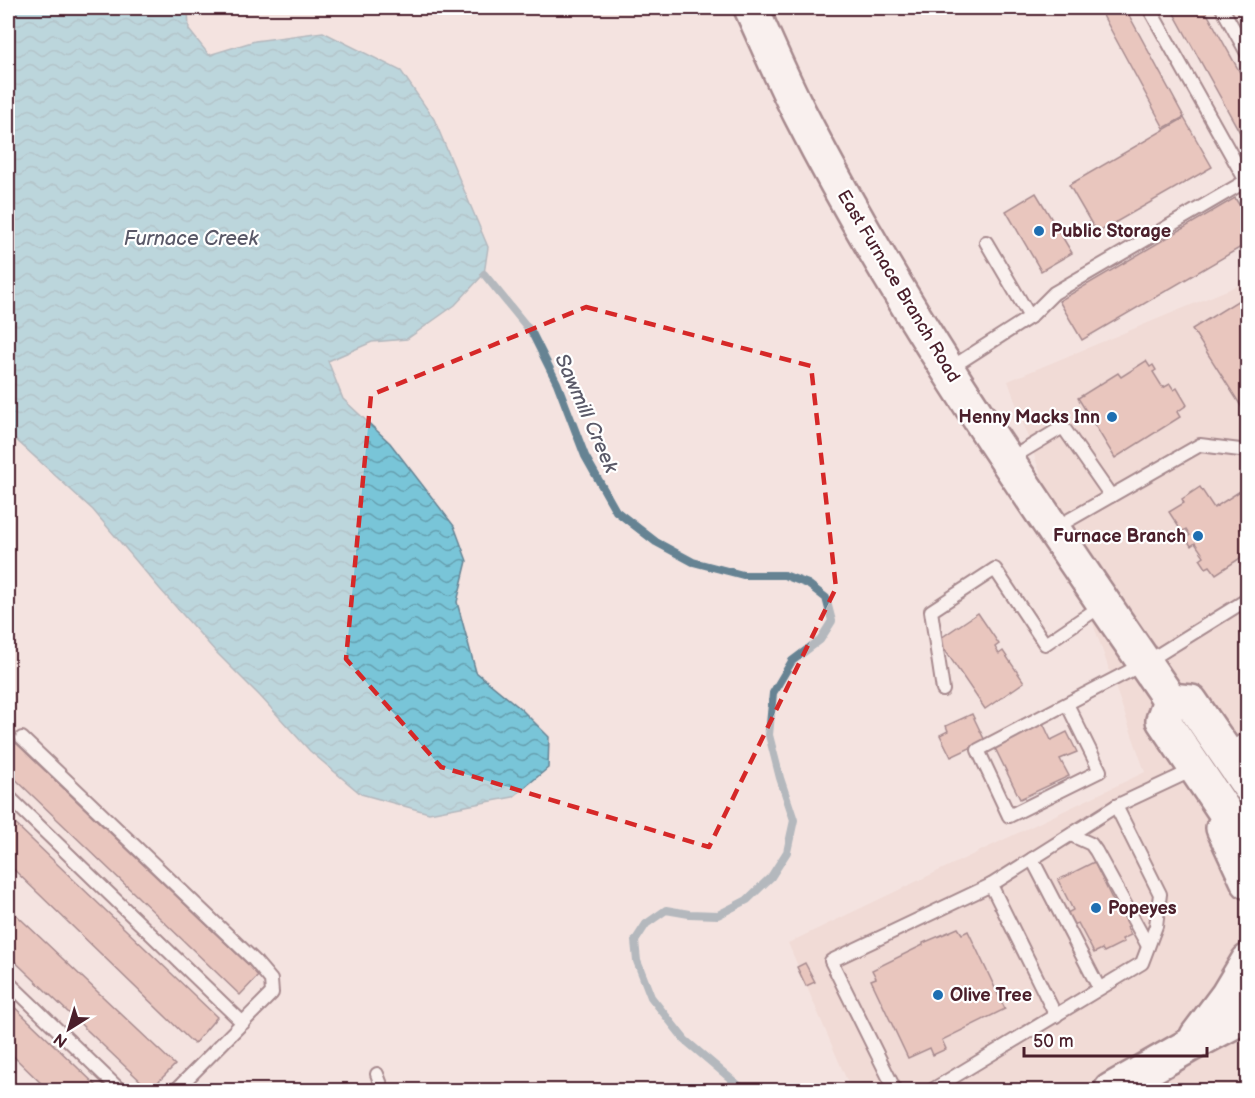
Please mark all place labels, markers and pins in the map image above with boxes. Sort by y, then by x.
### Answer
place label: Public Storage [1051,221,1171,242]
marker: Public Storage [1032,224,1046,238]
place label: Henny Macks Inn [959,407,1100,428]
marker: Henny Macks Inn [1105,410,1119,424]
place label: Furnace Branch [1053,526,1186,547]
marker: Furnace Branch [1191,529,1205,543]
place label: Popeyes [1108,898,1177,919]
marker: Popeyes [1089,901,1103,915]
place label: Olive Tree [950,985,1032,1006]
marker: Olive Tree [931,988,945,1002]

